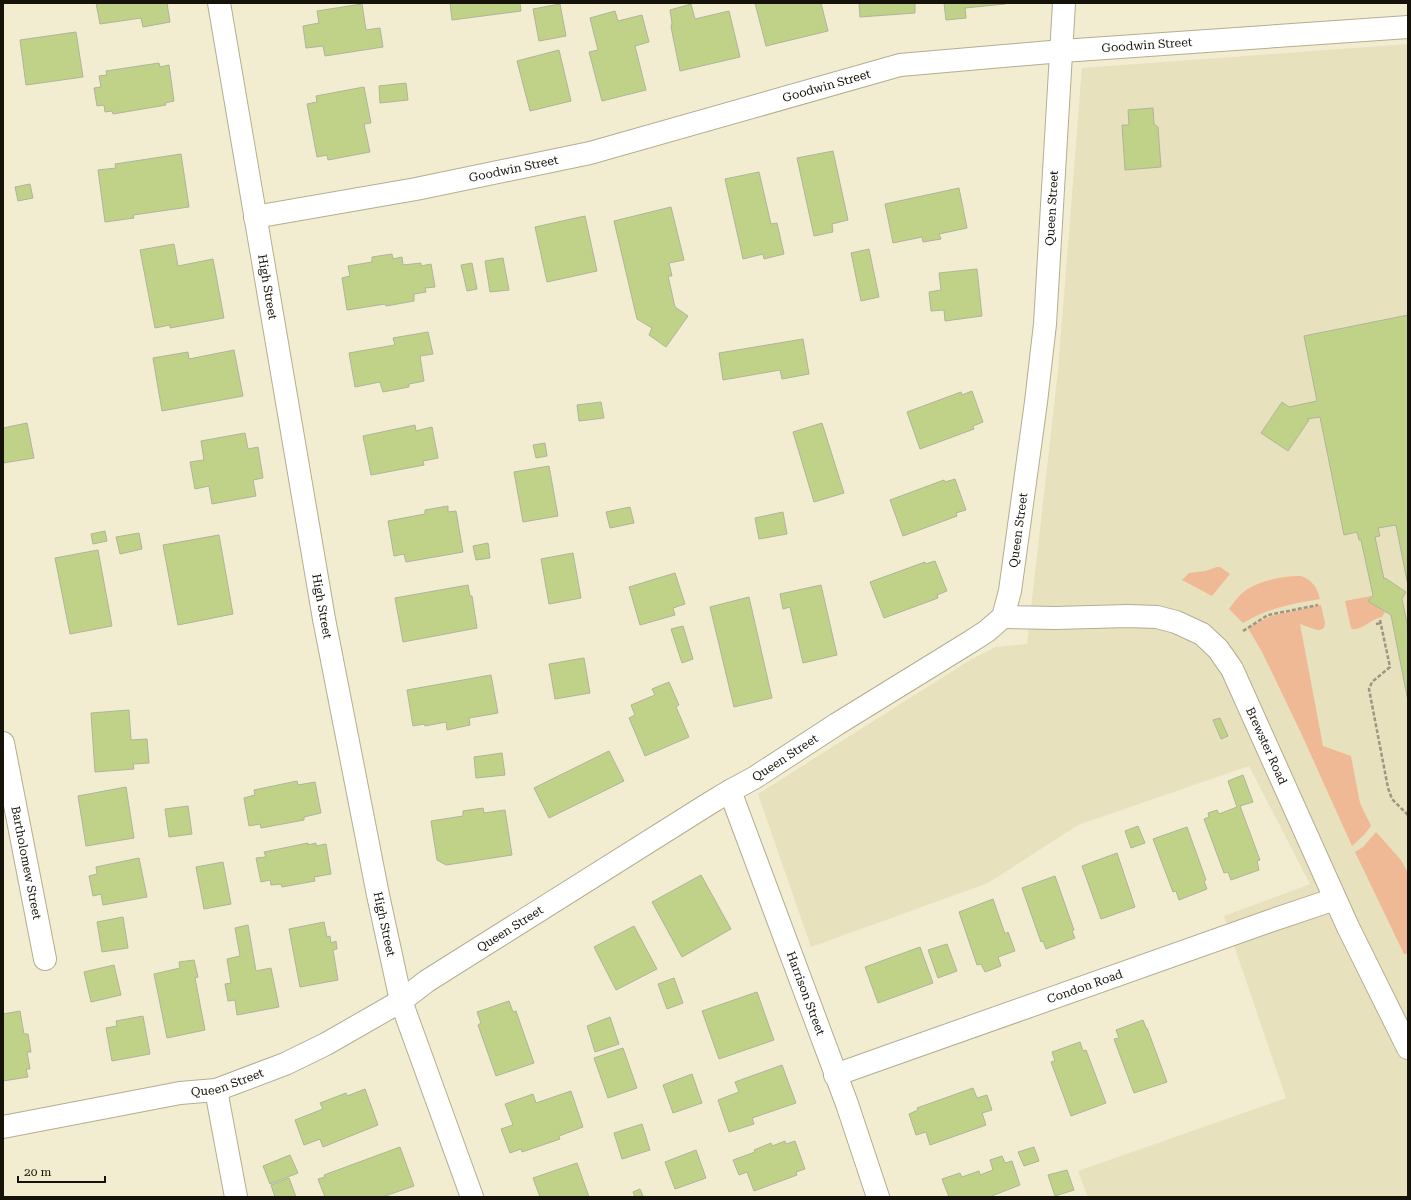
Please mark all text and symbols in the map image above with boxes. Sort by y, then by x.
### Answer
street label: Goodwin Street [1101,35,1193,55]
street label: Goodwin Street [781,67,873,105]
street label: Goodwin Street [468,153,560,185]
street label: Queen Street [1043,169,1061,246]
street label: High Street [255,253,280,321]
street label: Queen Street [1006,491,1031,569]
street label: High Street [309,573,335,641]
street label: Brewster Road [1243,705,1290,787]
street label: Queen Street [750,731,821,784]
street label: Bartholomew Street [8,805,44,921]
street label: High Street [371,891,398,958]
street label: Queen Street [474,903,546,955]
street label: Harrison Street [784,949,828,1038]
street label: Condon Road [1045,967,1125,1006]
street label: Queen Street [190,1065,266,1099]
scale bar [18,1158,105,1184]
text: 20 m [24,1165,51,1179]

